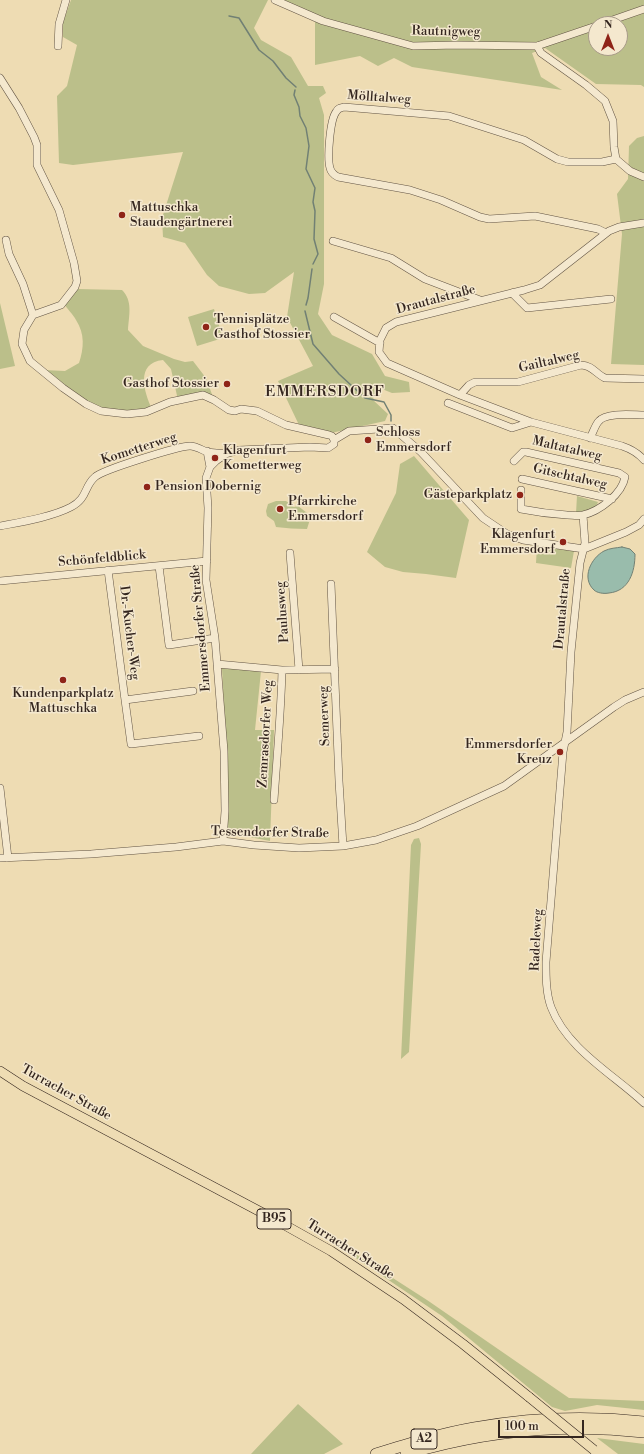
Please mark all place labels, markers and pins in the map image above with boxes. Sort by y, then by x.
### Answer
place label: Mattuschka Staudengärtnerei [130,200,233,231]
marker: Mattuschka Staudengärtnerei [117,210,127,220]
place label: Tennisplätze Gasthof Stossier [214,312,310,343]
marker: Tennisplätze Gasthof Stossier [201,322,211,332]
place label: Gasthof Stossier [123,376,219,392]
marker: Gasthof Stossier [222,379,232,389]
place label: Schloss Emmersdorf [376,425,451,456]
marker: Schloss Emmersdorf [363,435,373,445]
place label: Klagenfurt Kometterweg [223,443,302,474]
marker: Klagenfurt Kometterweg [210,453,220,463]
place label: Pension Dobernig [155,479,261,495]
marker: Pension Dobernig [142,482,152,492]
place label: Gästeparkplatz [424,487,512,503]
marker: Gästeparkplatz [515,490,525,500]
place label: Pfarrkirche Emmersdorf [288,494,363,525]
marker: Pfarrkirche Emmersdorf [275,504,285,514]
place label: Klagenfurt Emmersdorf [480,527,555,558]
marker: Klagenfurt Emmersdorf [558,537,568,547]
marker: Kundenparkplatz Mattuschka [58,675,68,685]
place label: Kundenparkplatz Mattuschka [12,686,114,717]
place label: Emmersdorfer Kreuz [465,737,552,768]
marker: Emmersdorfer Kreuz [555,747,565,757]

